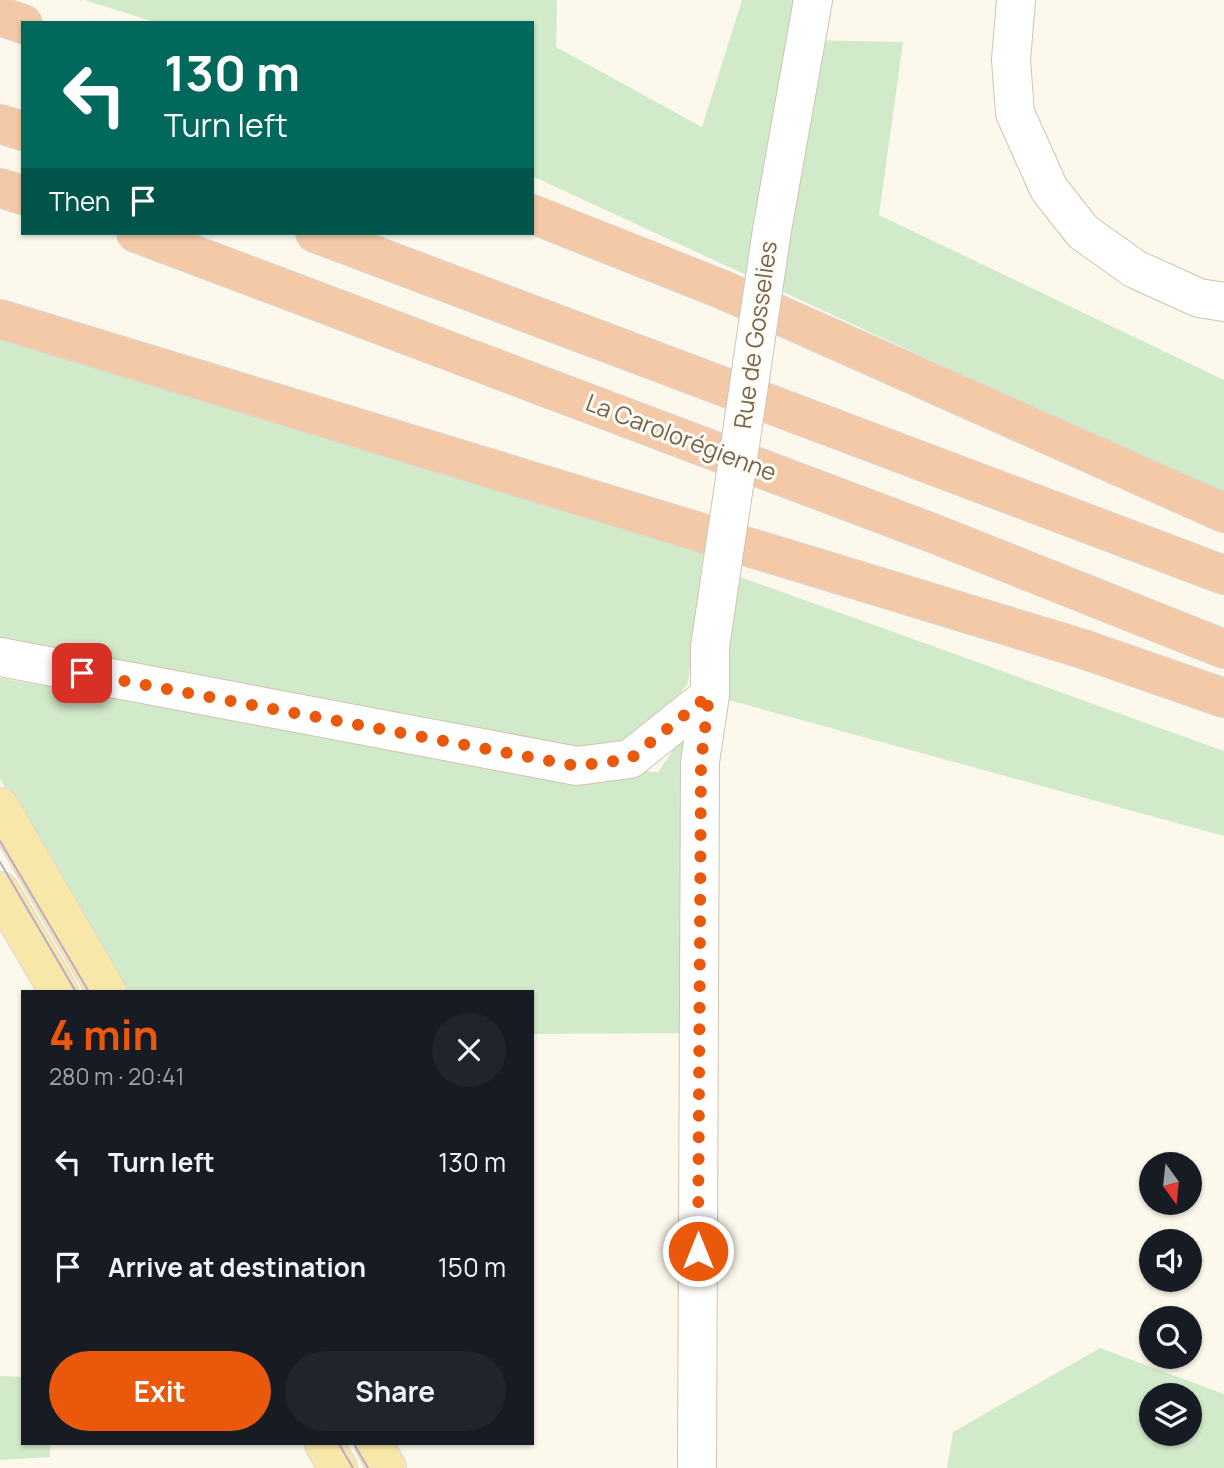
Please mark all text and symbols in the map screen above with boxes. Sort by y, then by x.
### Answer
text: 130 m [164,39,300,106]
icon: left [49,49,140,140]
text: Turn left [164,103,288,147]
icon: arrive [124,182,162,220]
text: Then [49,183,110,219]
street label: Rue de Gosselies [725,239,784,431]
street label: La Carolorégienne [581,385,782,488]
pin [52,643,112,703]
icon: arrive [63,654,101,692]
text: 4 min [49,1005,159,1063]
button: close [432,1013,506,1087]
text: 280 m · 20:41 [49,1060,185,1092]
icon: left [49,1143,87,1181]
text: Turn left [108,1144,215,1180]
text: 130 m [438,1144,506,1180]
north arrow [1139,1152,1202,1214]
map controls [1139,1152,1202,1446]
position arrow [661,1214,735,1288]
button: sound [1139,1229,1202,1292]
icon: arrive [49,1248,87,1286]
text: Arrive at destination [108,1249,366,1285]
text: 150 m [438,1249,506,1285]
button: search [1139,1306,1202,1369]
button: Exit [49,1351,271,1431]
button: Share [285,1351,506,1431]
button: layers [1139,1383,1202,1446]

